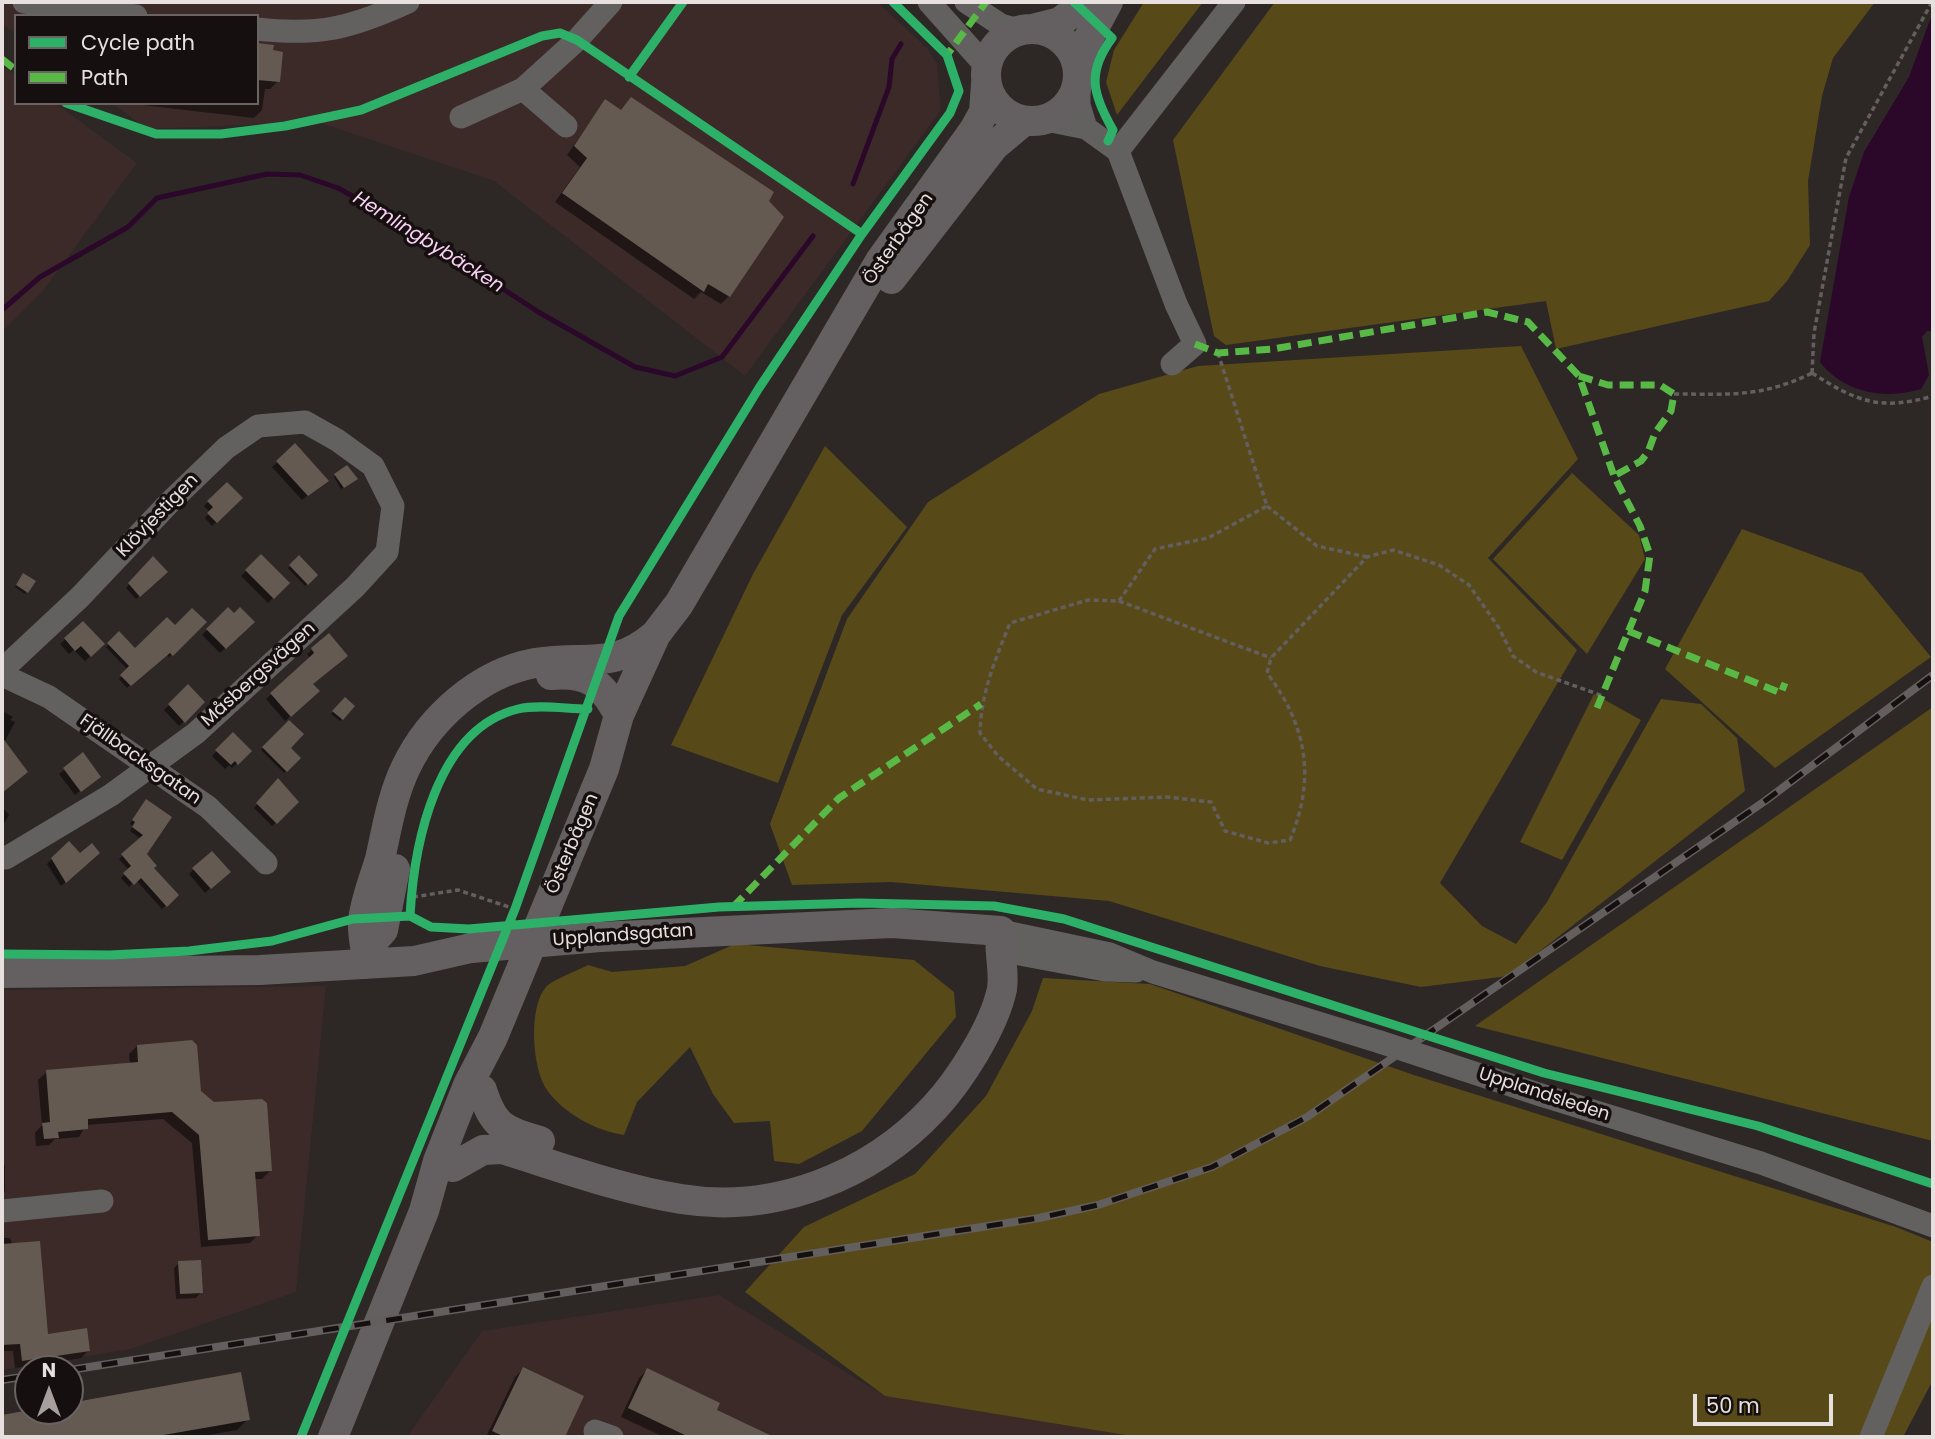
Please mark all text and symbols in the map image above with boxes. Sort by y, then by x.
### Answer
legend [14,14,259,105]
text: Cycle path [81,28,195,57]
text: Path [81,63,128,92]
water label: Hemlingbybäcken [348,187,508,299]
street label: Österbågen [859,189,939,289]
street label: Klövjestigen [113,470,203,562]
street label: Måsbergsvägen [198,618,320,732]
street label: Fjällbacksgatan [75,710,205,810]
street label: Österbågen [542,790,604,898]
street label: Upplandsgatan [552,920,694,952]
street label: Upplandsleden [1476,1064,1612,1126]
north arrow [14,1355,84,1425]
text: N [42,1357,56,1384]
scale bar [1697,1380,1837,1424]
text: 50 m [1706,1391,1760,1420]

